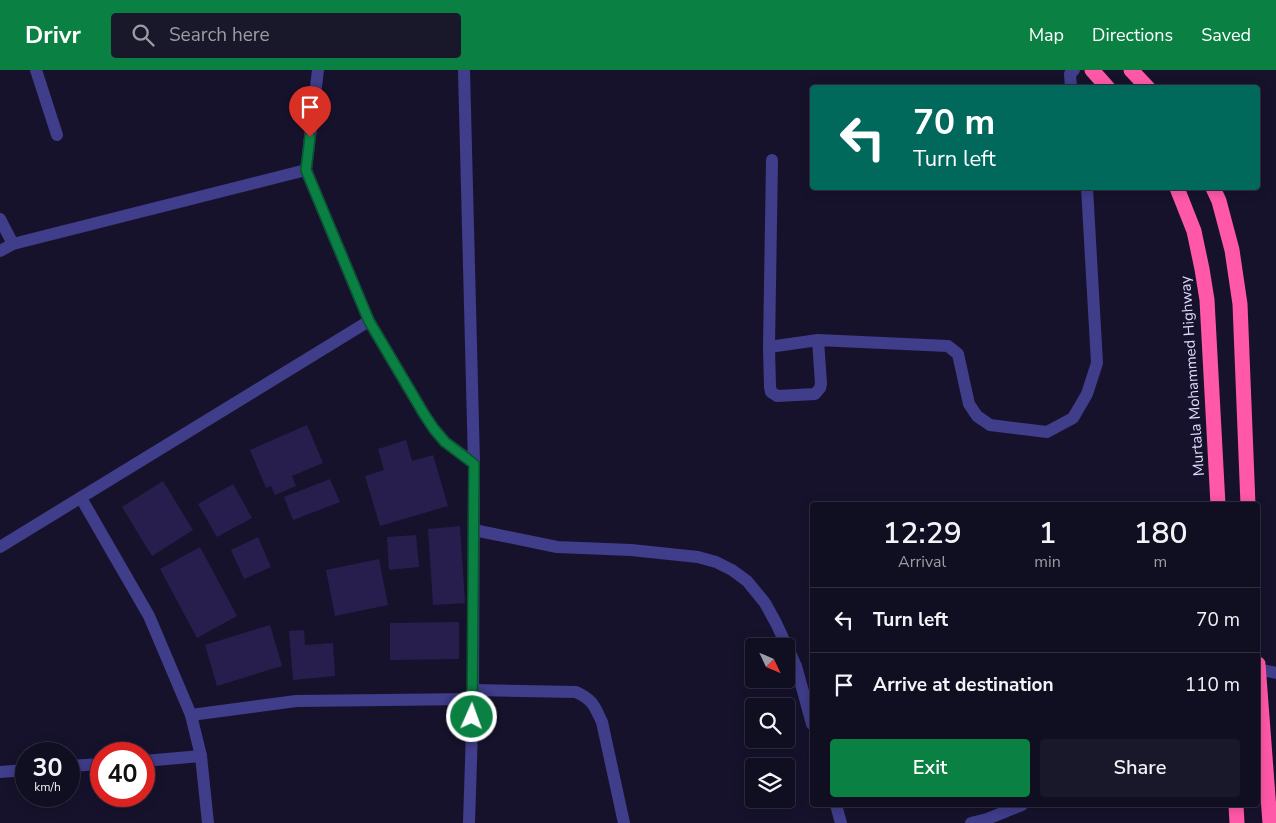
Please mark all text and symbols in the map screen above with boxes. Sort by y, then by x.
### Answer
search box [111,13,461,58]
text: Drivr [25,19,81,51]
icon: search [129,21,157,49]
text: Search here [169,22,270,48]
text: Map [1029,23,1064,47]
text: Directions [1092,23,1173,47]
text: Saved [1201,23,1251,47]
pin [289,86,331,137]
icon: arrive [296,93,324,121]
text: 70 m [913,99,995,146]
icon: left [830,105,895,170]
text: Turn left [913,144,996,174]
street label: Murtala Mohammed Highway [1175,275,1209,477]
text: 12:29 [883,513,962,554]
text: 1 [1039,513,1057,554]
text: 180 [1133,513,1187,554]
text: Arrival [898,551,946,573]
text: min [1034,551,1061,573]
text: m [1154,551,1167,573]
icon: left [830,606,858,634]
text: Turn left [873,607,948,633]
text: 70 m [1196,607,1240,633]
north arrow [745,638,795,688]
map controls [745,638,795,808]
icon: arrive [830,671,858,699]
text: Arrive at destination [873,672,1054,698]
text: 110 m [1185,672,1240,698]
position arrow [445,690,497,742]
button: search [745,698,795,748]
button: Exit [830,739,1030,797]
button: Share [1040,739,1240,797]
speed limit sign: 40 [90,742,155,807]
text: 30 [32,751,63,785]
button: layers [745,758,795,808]
text: km/h [34,779,61,795]

